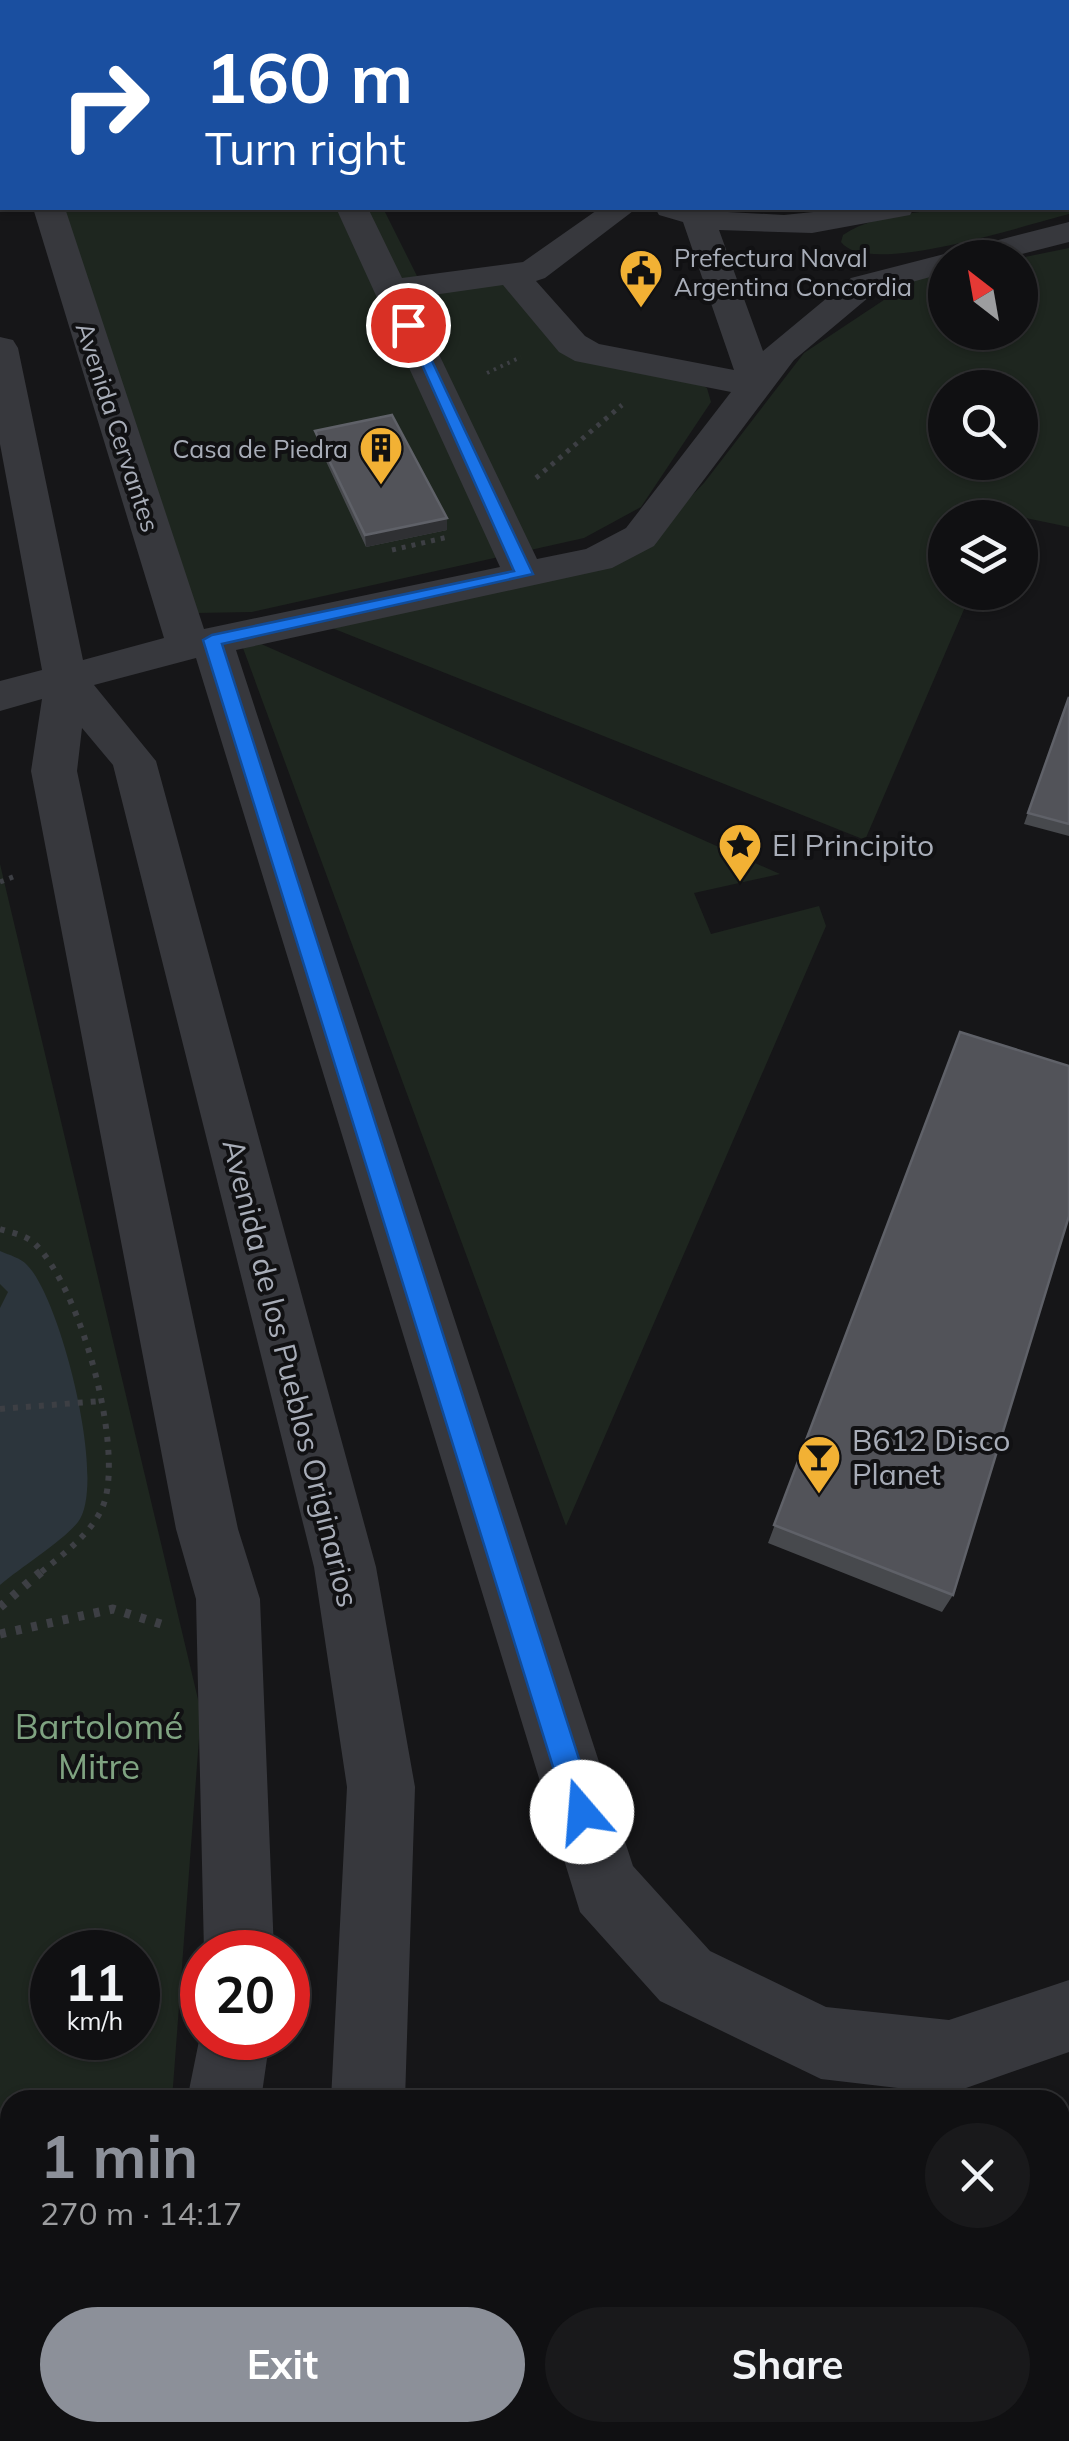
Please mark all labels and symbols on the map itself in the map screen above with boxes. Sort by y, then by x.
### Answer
north arrow [928,240,1038,350]
place label: Prefectura Naval Argentina Concordia [674,242,912,302]
public building icon: Prefectura Naval Argentina Concordia [618,248,664,309]
pin [366,283,451,368]
street label: Avenida Cervantes [70,318,166,536]
building icon: Casa de Piedra [358,425,404,486]
place label: Casa de Piedra [172,433,348,464]
place icon: El Principito [717,822,763,883]
place label: El Principito [772,826,934,864]
street label: Avenida de los Pueblos Originarios [214,1135,368,1611]
place label: B612 Disco Planet [852,1421,1010,1493]
bar icon: B612 Disco Planet [796,1434,842,1495]
park label: Bartolomé Mitre [15,1704,183,1788]
position arrow [530,1760,634,1864]
speed limit sign: 20 [180,1930,310,2060]

